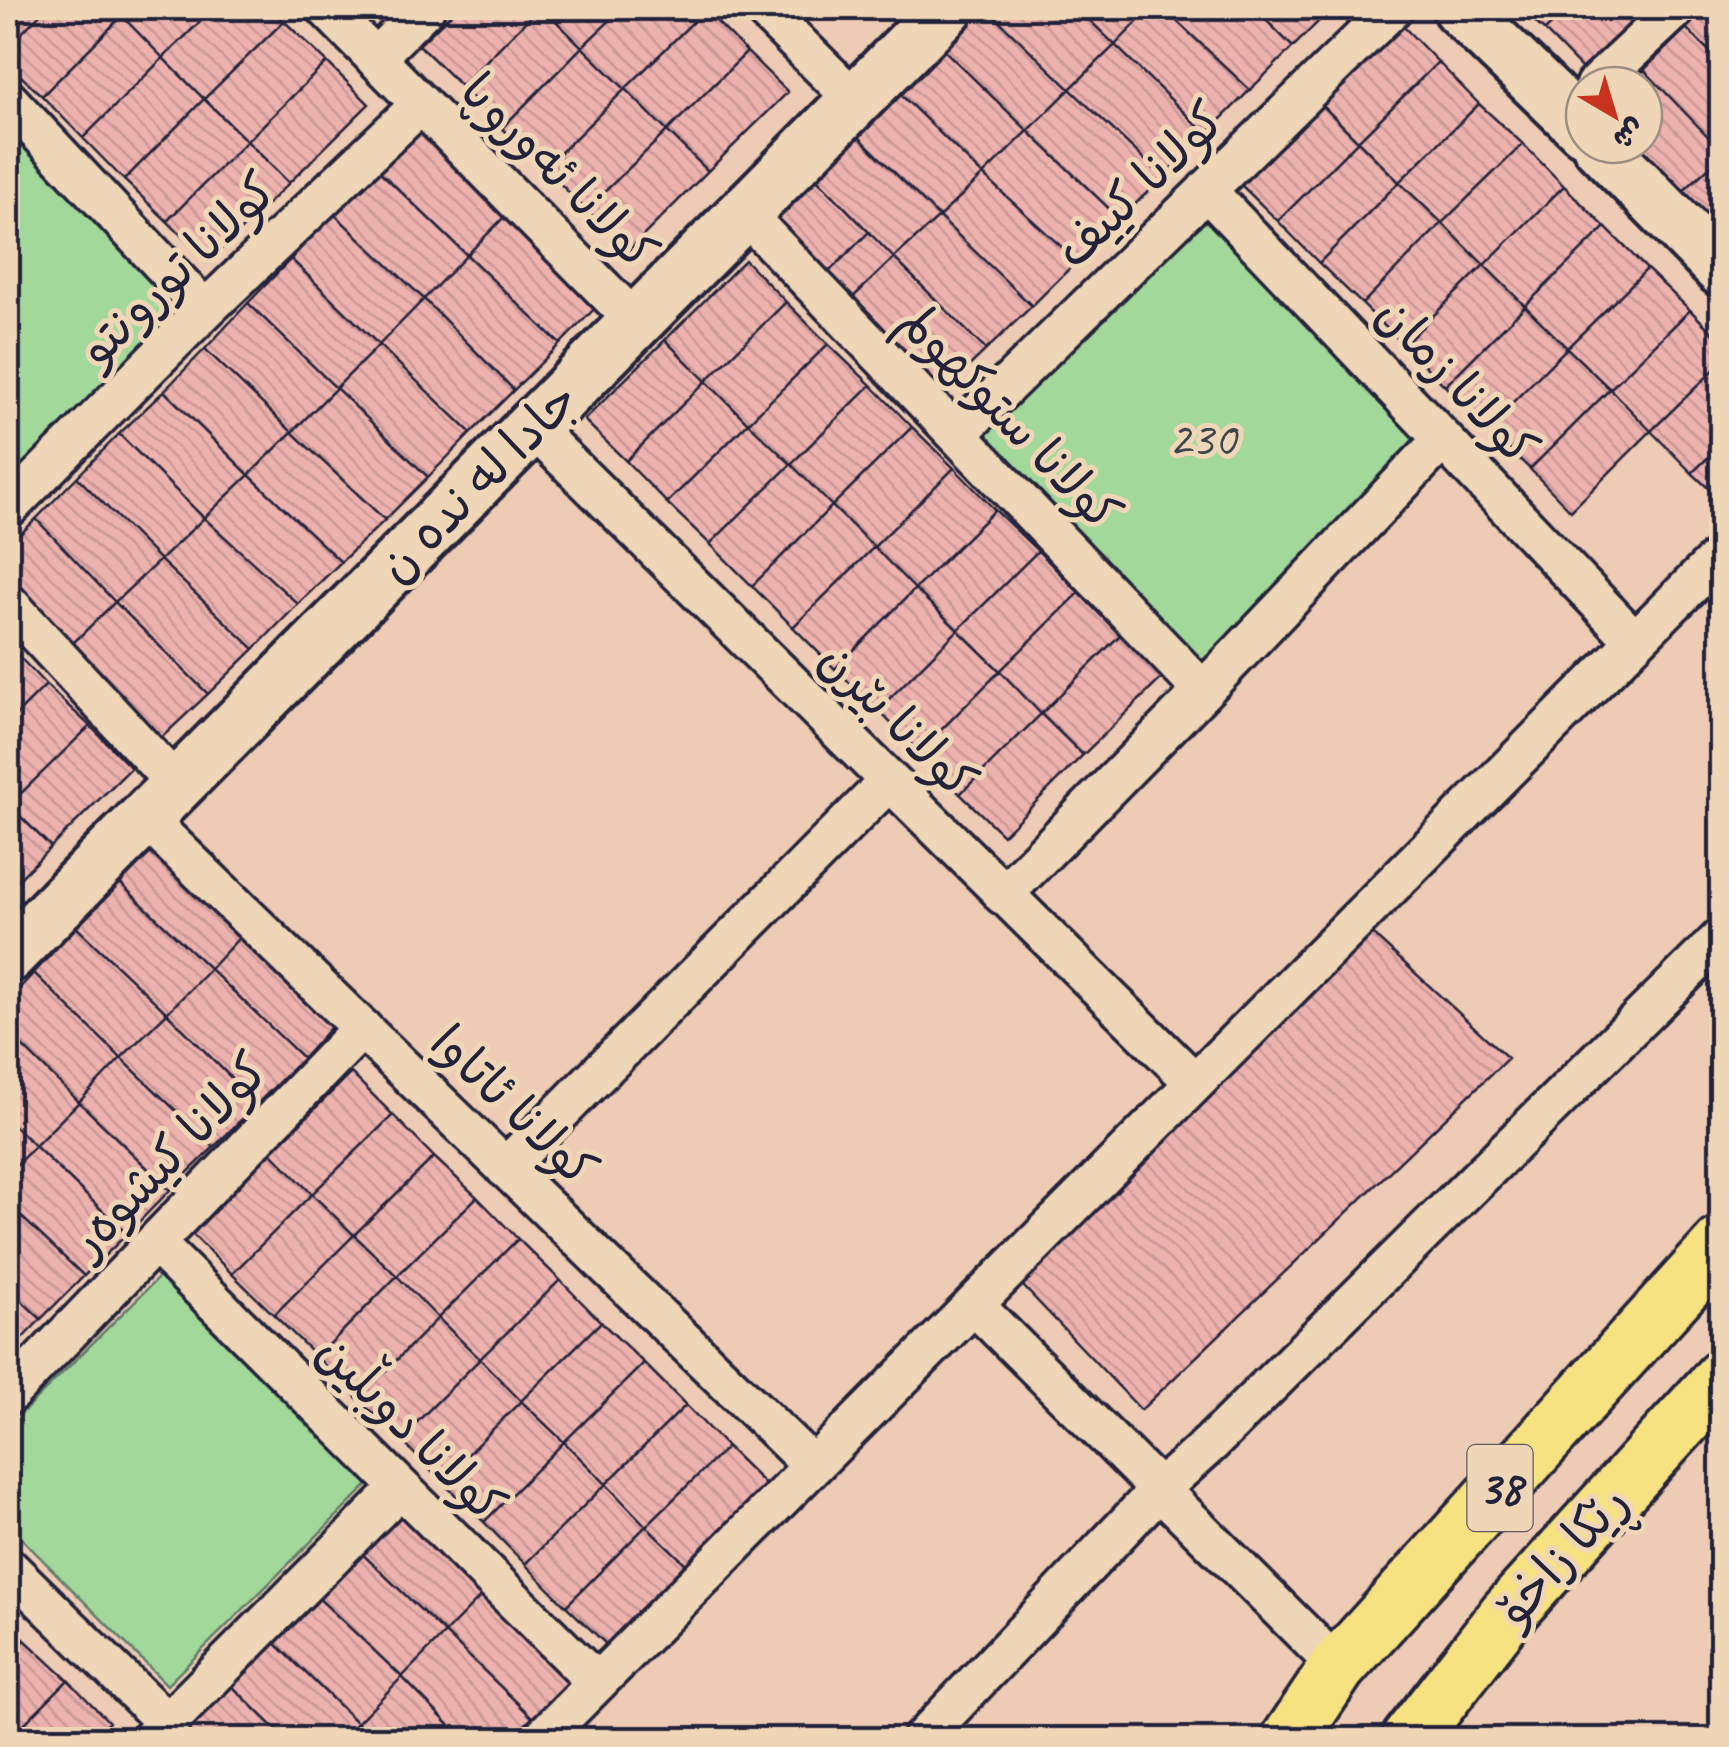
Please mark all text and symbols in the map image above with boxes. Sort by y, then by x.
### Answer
street label: كولانا ئه‌وروپا [447,60,671,284]
north arrow [1564,65,1664,165]
street label: كولانا كييف [1042,89,1238,281]
text: ش [1606,111,1652,158]
street label: كولانا تورونتو [63,159,290,382]
street label: كولانا زمان [1363,283,1551,479]
street label: كولانا ستوكهولم [881,290,1134,548]
street label: جادا له نده ن [364,368,592,596]
park label: 230 [1168,407,1239,470]
street label: كولانا بێرن [806,628,990,812]
street label: كولانا ئاتاوا [418,1011,610,1201]
street label: كولانا كیشوه‌ر [53,1039,282,1273]
street label: كولانا دوبڵین [303,1317,522,1536]
road number: 38 [1468,1445,1532,1531]
street label: ڕێکا زاخۆ [1479,1471,1649,1648]

